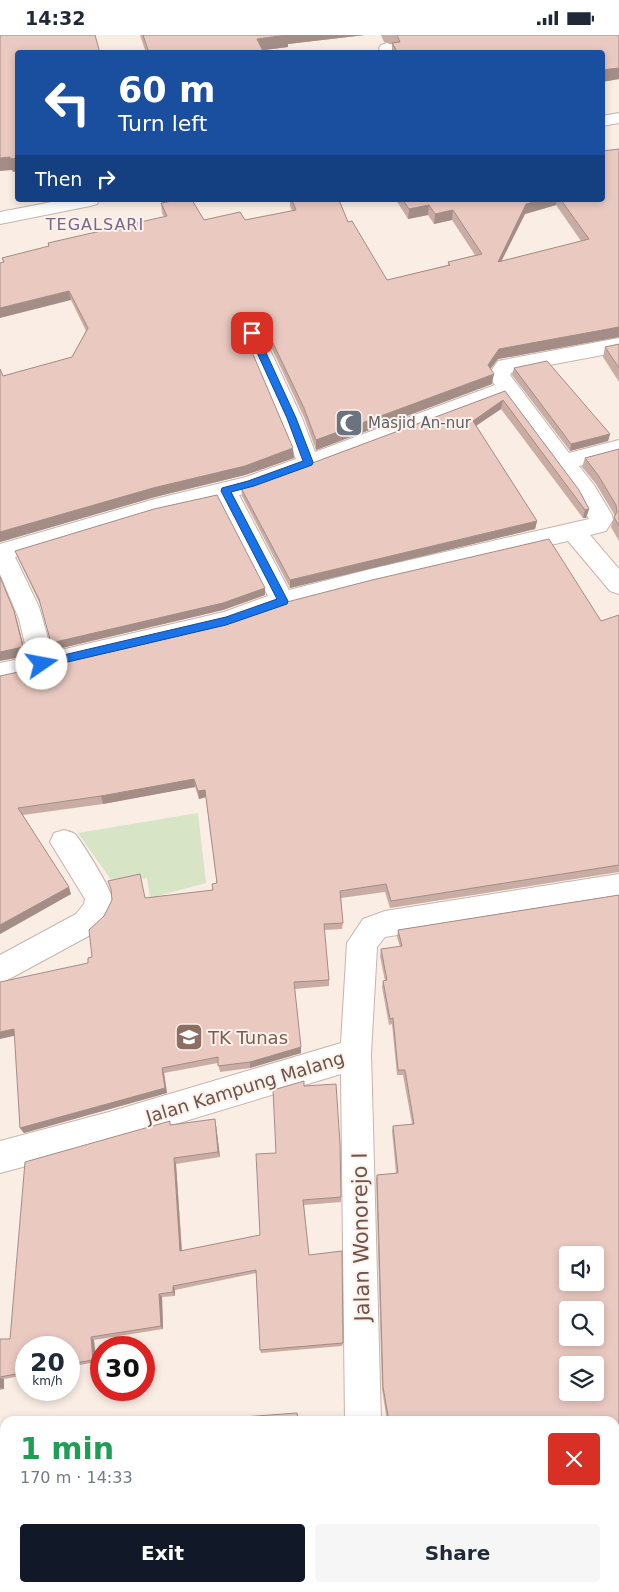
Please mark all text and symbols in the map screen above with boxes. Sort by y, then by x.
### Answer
text: 14:32 [25,7,85,29]
icon: left [35,70,100,135]
text: 60 m [118,70,215,110]
text: Turn left [118,111,207,136]
icon: right [92,165,120,193]
text: Then [35,168,82,190]
district label: TEGALSARI [45,215,144,234]
pin [231,312,273,354]
icon: arrive [238,319,266,347]
mosque icon: Masjid An-nur [334,408,364,438]
place label: Masjid An-nur [368,414,472,432]
position arrow [15,637,67,689]
school or university icon: TK Tunas [174,1022,204,1052]
place label: TK Tunas [207,1027,288,1048]
street label: Jalan Kampung Malang [142,1047,347,1128]
street label: Jalan Wonorejo I [348,1152,375,1324]
map controls [559,1246,604,1401]
button: sound [559,1246,604,1291]
button: search [559,1301,604,1346]
speed limit sign: 30 [90,1336,155,1401]
text: 20 [30,1348,65,1377]
button: layers [559,1356,604,1401]
text: km/h [32,1374,63,1388]
text: 1 min [20,1431,114,1466]
button: close [548,1433,600,1485]
text: 170 m · 14:33 [20,1468,133,1487]
button: Exit [20,1524,305,1582]
button: Share [315,1524,600,1582]

